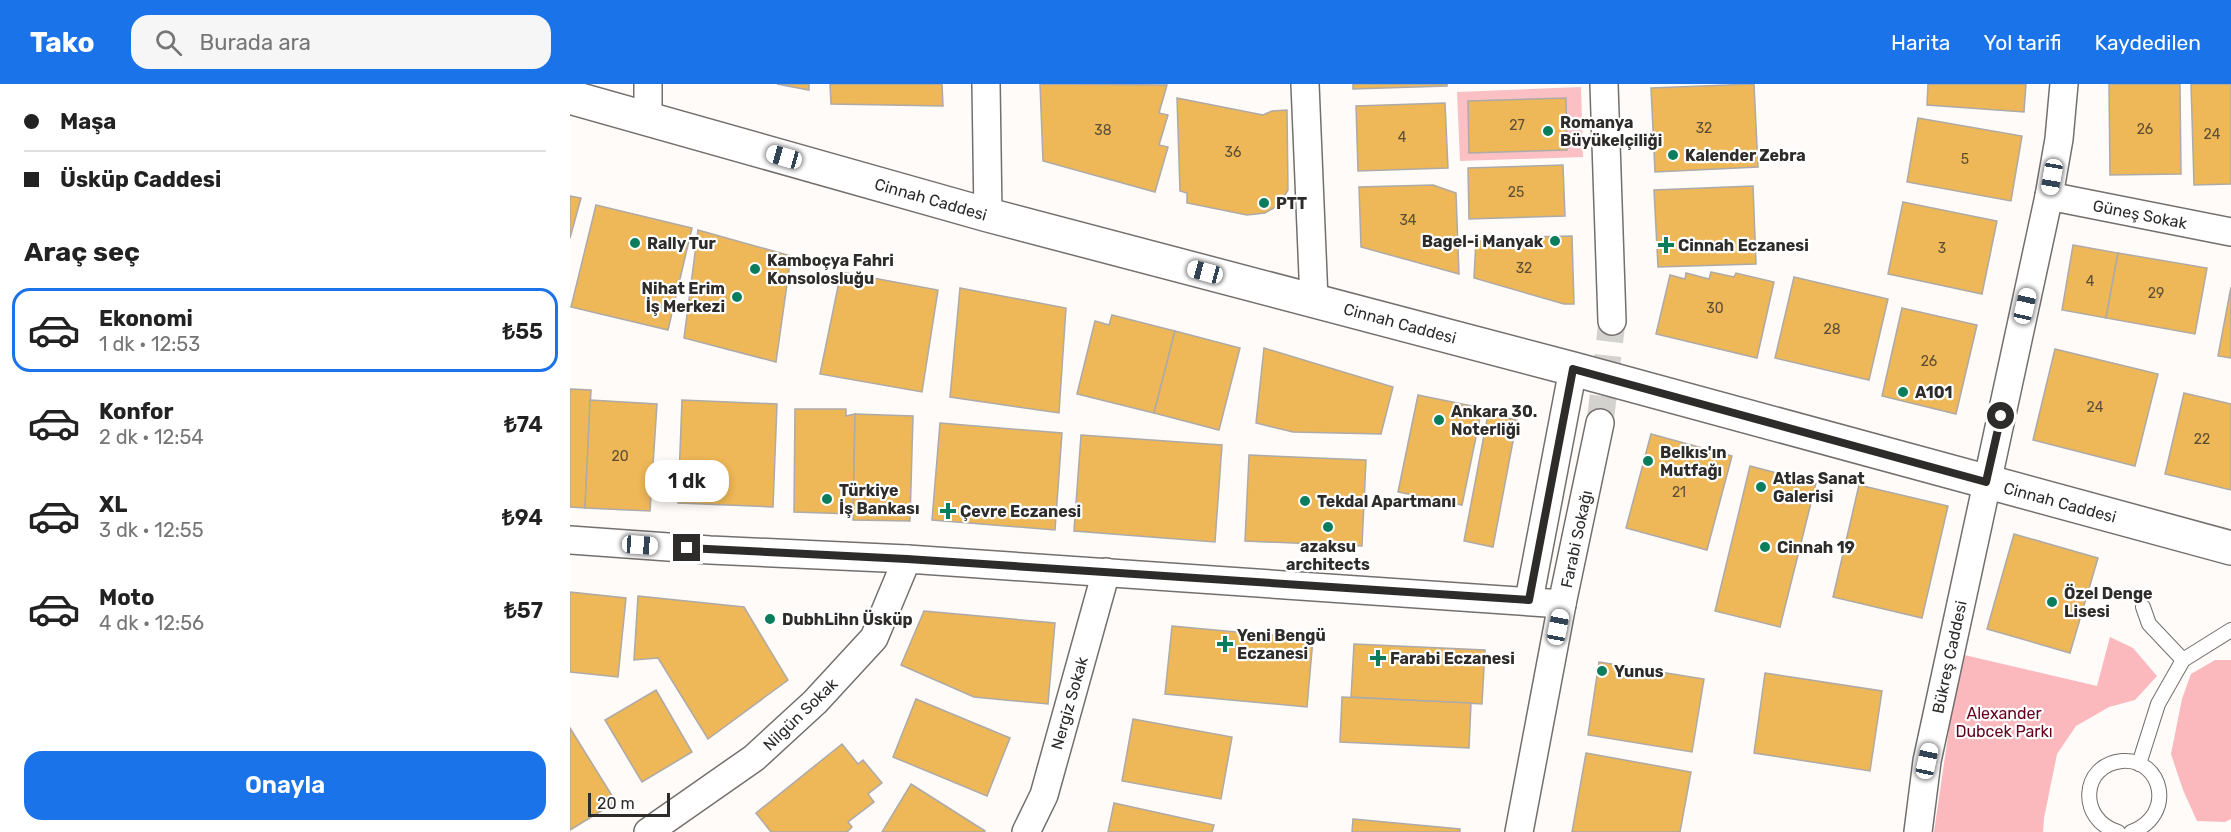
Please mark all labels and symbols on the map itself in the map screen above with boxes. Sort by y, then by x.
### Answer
place label: Romanya Büyükelçiliği [1560,113,1662,150]
house number: 27 [1509,117,1525,134]
house number: 32 [1696,120,1712,137]
house number: 26 [2137,121,2153,138]
house number: 38 [1094,122,1112,139]
marker: Romanya Büyükelçiliği [1541,124,1555,138]
house number: 24 [2204,126,2221,143]
house number: 4 [1398,129,1407,146]
car [764,143,804,171]
house number: 36 [1225,144,1241,161]
place label: Kalender Zebra [1685,146,1806,165]
marker: Kalender Zebra [1666,148,1680,162]
house number: 5 [1961,151,1969,168]
car [2040,158,2064,196]
street label: Cinnah Caddesi [873,174,989,225]
house number: 25 [1508,184,1524,201]
place label: PTT [1276,194,1307,213]
marker: PTT [1257,196,1271,210]
street label: Güneş Sokak [2091,196,2189,233]
house number: 34 [1399,212,1417,229]
place label: Bagel-i Manyak [1422,232,1544,251]
place label: Rally Tur [647,234,716,253]
marker: Bagel-i Manyak [1548,234,1562,248]
marker: Rally Tur [628,236,642,250]
place label: Cinnah Eczanesi [1678,236,1809,255]
marker: Cinnah Eczanesi [1659,238,1673,252]
house number: 3 [1938,240,1946,257]
place label: Kamboçya Fahri Konsolosluğu [767,251,894,288]
car [1185,259,1225,285]
house number: 32 [1516,260,1532,277]
marker: Kamboçya Fahri Konsolosluğu [748,262,762,276]
house number: 4 [2086,273,2095,290]
place label: Nihat Erim İş Merkezi [642,279,725,316]
house number: 29 [2148,285,2164,302]
car [2012,286,2038,326]
marker: Nihat Erim İş Merkezi [730,290,744,304]
street label: Cinnah Caddesi [1341,299,1458,348]
house number: 30 [1706,300,1724,317]
house number: 28 [1823,321,1841,338]
house number: 26 [1921,353,1937,370]
place label: A101 [1915,383,1953,402]
marker: A101 [1896,385,1910,399]
house number: 24 [2087,399,2104,416]
place label: Ankara 30. Noterliği [1451,402,1537,439]
route start [1987,402,2014,429]
marker: Ankara 30. Noterliği [1432,413,1446,427]
house number: 22 [2194,431,2210,448]
place label: Belkıs'ın Mutfağı [1660,443,1727,480]
house number: 20 [611,448,629,465]
marker: Belkıs'ın Mutfağı [1641,454,1655,468]
callout: 1 dk [645,461,729,503]
place label: Atlas Sanat Galerisi [1773,469,1865,506]
street label: Cinnah Caddesi [2001,478,2118,527]
marker: Atlas Sanat Galerisi [1754,480,1768,494]
place label: Türkiye İş Bankası [839,481,920,518]
house number: 21 [1672,484,1686,501]
street label: Farabi Sokağı [1557,489,1596,590]
marker: Türkiye İş Bankası [820,492,834,506]
place label: Tekdal Apartmanı [1317,492,1456,511]
marker: Tekdal Apartmanı [1298,494,1312,508]
place label: Çevre Eczanesi [960,502,1081,521]
marker: Çevre Eczanesi [941,504,955,518]
marker: azaksu architects [1321,520,1335,534]
route end [673,534,700,561]
car [621,535,659,555]
place label: azaksu architects [1286,537,1370,574]
place label: Cinnah 19 [1777,538,1855,557]
marker: Cinnah 19 [1758,540,1772,554]
place label: Özel Denge Lisesi [2064,583,2153,621]
marker: Özel Denge Lisesi [2045,595,2059,609]
street label: Bükreş Caddesi [1928,599,1971,715]
car [1546,608,1570,646]
place label: DubhLihn Üsküp [782,609,913,629]
marker: DubhLihn Üsküp [763,612,777,626]
place label: Yeni Bengü Eczanesi [1237,626,1326,663]
marker: Yeni Bengü Eczanesi [1218,637,1232,651]
place label: Farabi Eczanesi [1390,649,1515,668]
marker: Farabi Eczanesi [1371,651,1385,665]
street label: Nergiz Sokak [1047,654,1092,752]
place label: Yunus [1614,662,1664,681]
marker: Yunus [1595,664,1609,678]
street label: Nilgün Sokak [759,674,842,755]
park label: Alexander Dubcek Parkı [1955,704,2053,741]
car [1914,742,1940,780]
scale bar [588,790,670,818]

